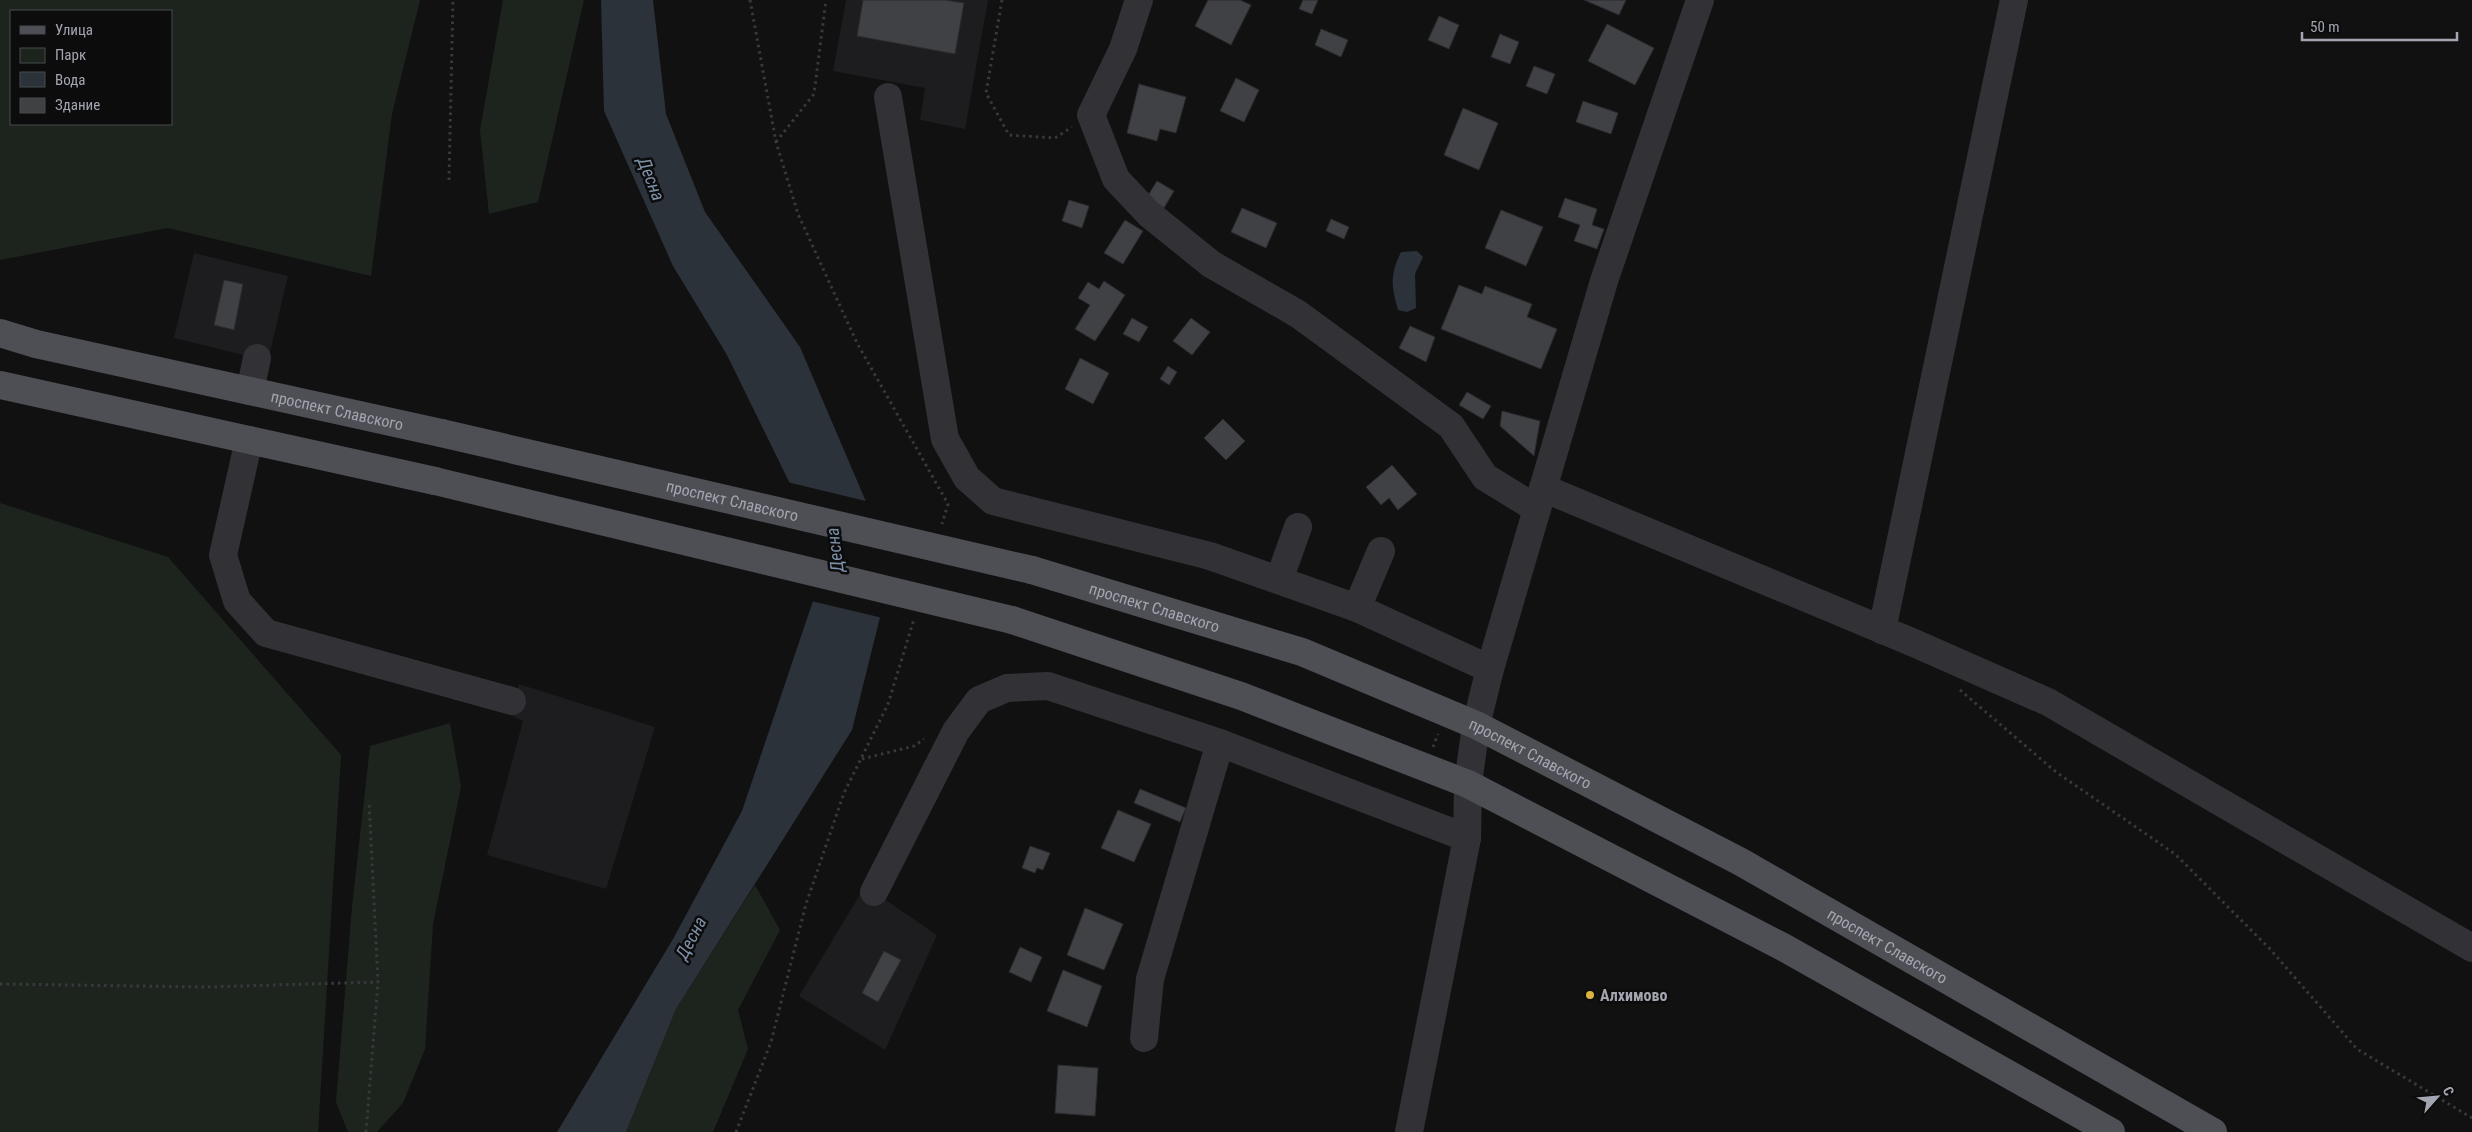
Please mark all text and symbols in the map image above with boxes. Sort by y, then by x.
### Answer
legend [10,10,172,125]
scale bar [2302,10,2457,42]
text: 50 m [2310,18,2340,36]
text: Улица [55,21,93,39]
text: Парк [55,46,86,64]
text: Вода [55,71,85,89]
text: Здание [55,96,100,114]
water label: Десна [633,153,669,204]
street label: проспект Славского [269,387,405,434]
street label: проспект Славского [664,477,800,526]
water label: Десна [821,526,848,575]
street label: проспект Славского [1087,579,1222,636]
street label: проспект Славского [1466,714,1594,793]
street label: проспект Славского [1824,904,1951,988]
water label: Десна [670,913,710,963]
place label: Алхимово [1600,986,1667,1005]
marker: Алхимово [1584,989,1596,1001]
north arrow [2412,1072,2462,1122]
text: С [2440,1084,2458,1098]

